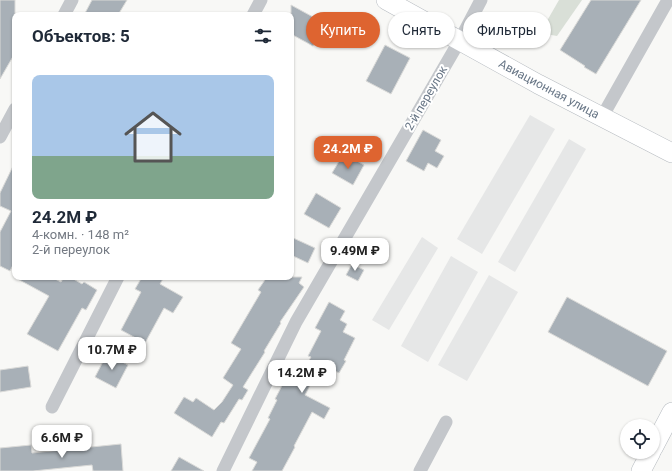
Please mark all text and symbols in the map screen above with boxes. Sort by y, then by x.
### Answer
chip: Купить [306,12,380,48]
chip: Снять [388,12,455,48]
chip: Фильтры [463,12,551,48]
icon: filters [252,25,274,47]
text: Объектов: 5 [32,26,130,46]
street label: Авиационная улица [496,57,602,121]
street label: 2-й переулок [402,63,450,133]
icon: home [117,101,189,173]
pin: 24.2M ₽ [311,136,385,170]
text: 24.2M ₽ [323,141,373,156]
text: 24.2M ₽ [32,207,97,227]
text: 4-комн. · 148 m² [32,227,129,242]
pin: 9.49M ₽ [318,238,392,272]
text: 2-й переулок [32,242,110,257]
text: 9.49M ₽ [330,243,380,258]
pin: 10.7M ₽ [75,337,149,371]
text: 10.7M ₽ [87,342,137,357]
pin: 14.2M ₽ [265,360,339,394]
text: 14.2M ₽ [277,365,327,380]
map controls [620,419,660,459]
button: locate [620,419,660,459]
pin: 6.6M ₽ [29,425,95,459]
text: 6.6M ₽ [41,430,83,445]

